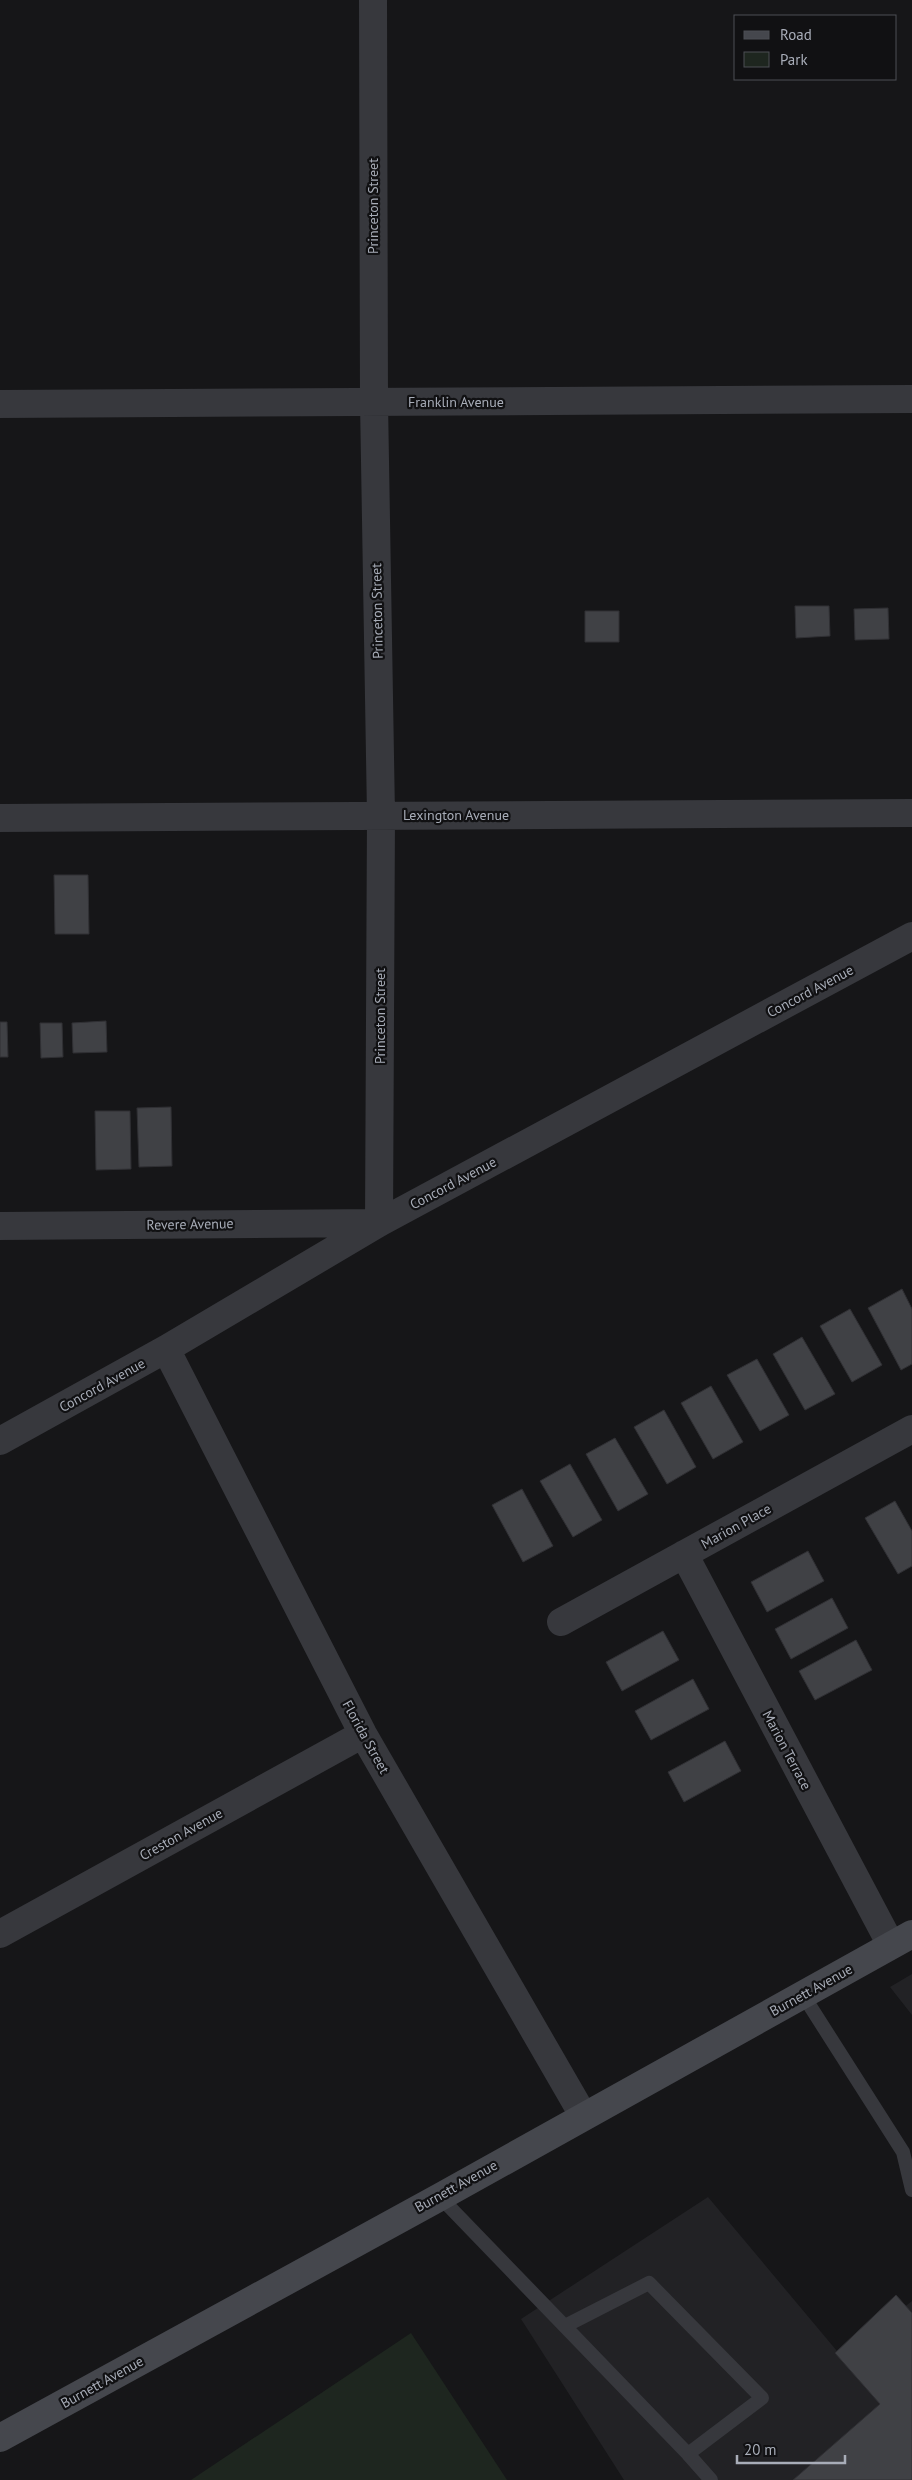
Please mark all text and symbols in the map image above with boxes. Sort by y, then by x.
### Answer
legend [734,15,897,80]
text: Road [780,25,812,44]
text: Park [780,50,808,69]
street label: Princeton Street [364,158,382,254]
street label: Franklin Avenue [408,393,504,411]
street label: Princeton Street [367,563,387,659]
street label: Lexington Avenue [403,806,509,824]
street label: Concord Avenue [764,961,856,1021]
street label: Princeton Street [371,968,389,1064]
street label: Concord Avenue [407,1153,499,1213]
street label: Revere Avenue [146,1214,234,1234]
street label: Concord Avenue [56,1354,148,1416]
street label: Marion Place [698,1499,774,1553]
street label: Florida Street [338,1697,394,1777]
street label: Marion Terrace [758,1707,816,1793]
street label: Creston Avenue [136,1804,226,1864]
street label: Burnett Avenue [767,1960,855,2020]
street label: Burnett Avenue [412,2156,500,2216]
street label: Burnett Avenue [58,2352,146,2412]
scale bar [737,2432,844,2464]
text: 20 m [744,2440,777,2459]

